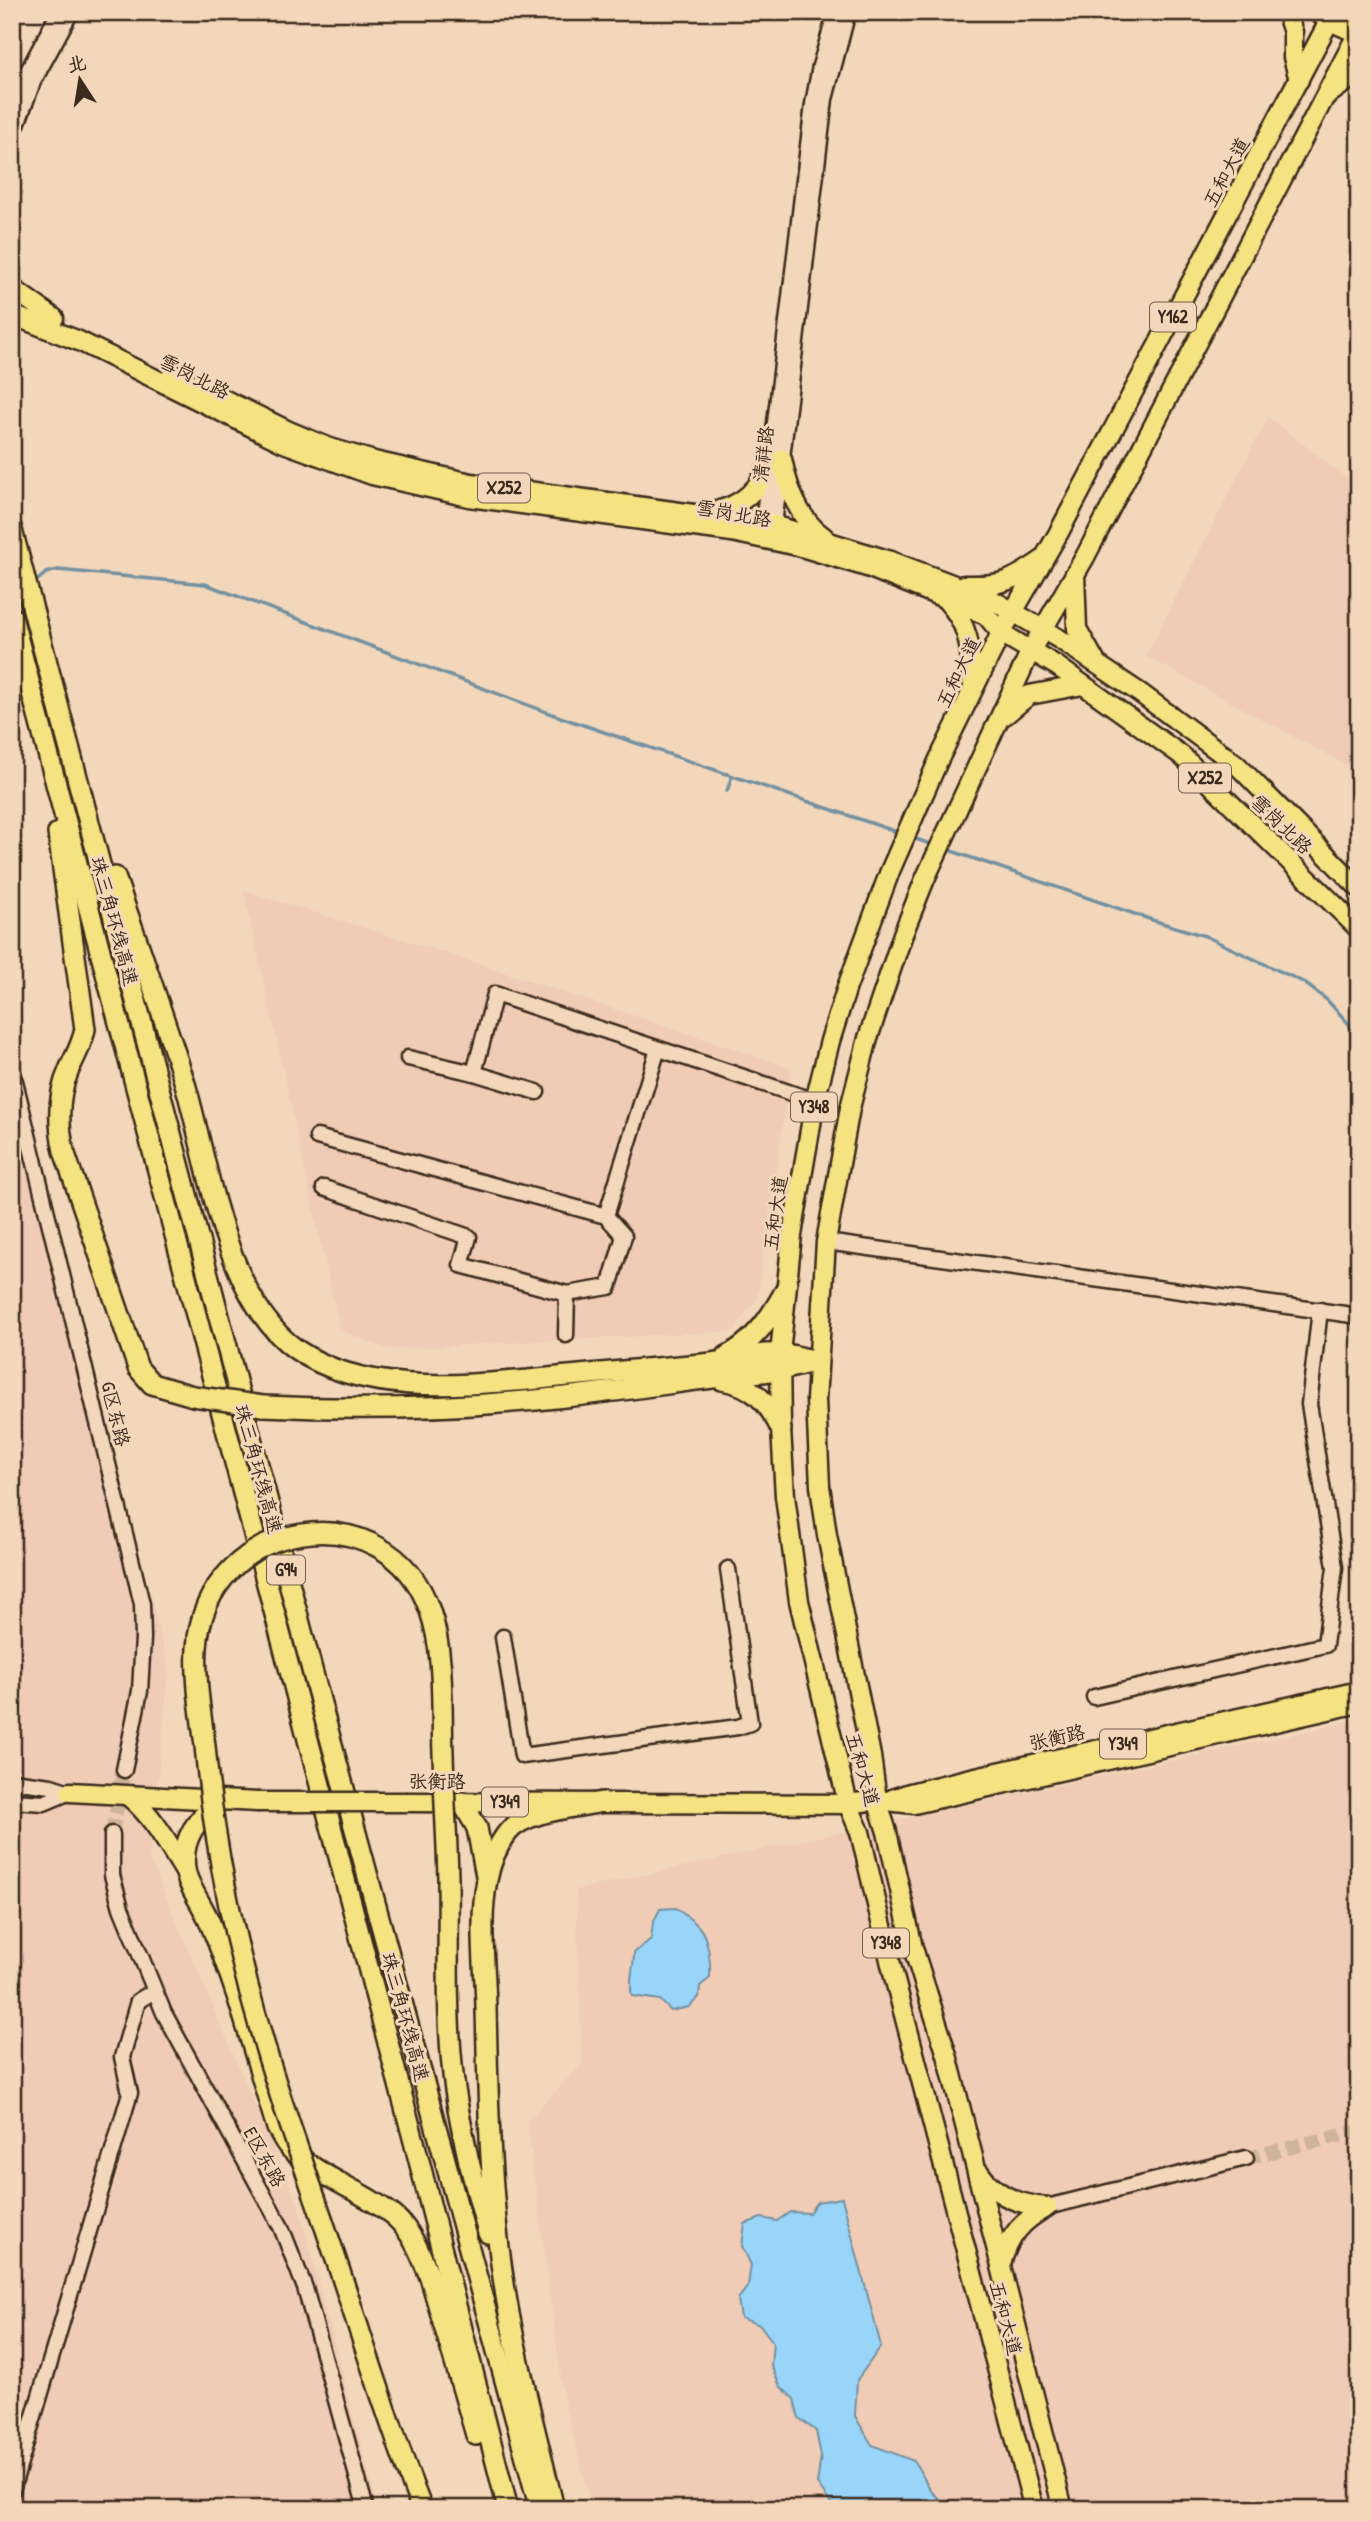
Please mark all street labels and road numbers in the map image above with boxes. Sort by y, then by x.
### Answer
street label: 五和大道 [1197,132,1255,212]
road number: Y162 [1150,302,1196,332]
street label: 雪岗北路 [155,347,235,405]
street label: 清祥路 [747,424,779,484]
road number: X252 [478,474,530,502]
street label: 雪岗北路 [694,494,774,532]
street label: 五和大道 [930,632,986,712]
road number: X252 [1179,764,1231,792]
street label: 雪岗北路 [1246,788,1318,860]
street label: 珠三角环线高速 [85,853,145,989]
road number: Y348 [791,1092,837,1122]
street label: 五和大道 [757,1174,793,1252]
street label: G区东路 [95,1379,137,1449]
street label: 珠三角环线高速 [229,1401,289,1537]
road number: G94 [267,1555,305,1584]
street label: 张衡路 [1026,1718,1088,1756]
street label: 五和大道 [840,1729,886,1809]
road number: Y349 [1100,1730,1146,1758]
street label: 张衡路 [408,1768,466,1794]
road number: Y349 [482,1788,528,1816]
road number: Y348 [863,1928,909,1957]
street label: 珠三角环线高速 [376,1949,436,2085]
street label: E区东路 [238,2122,292,2192]
street label: 五和大道 [984,2278,1028,2358]

